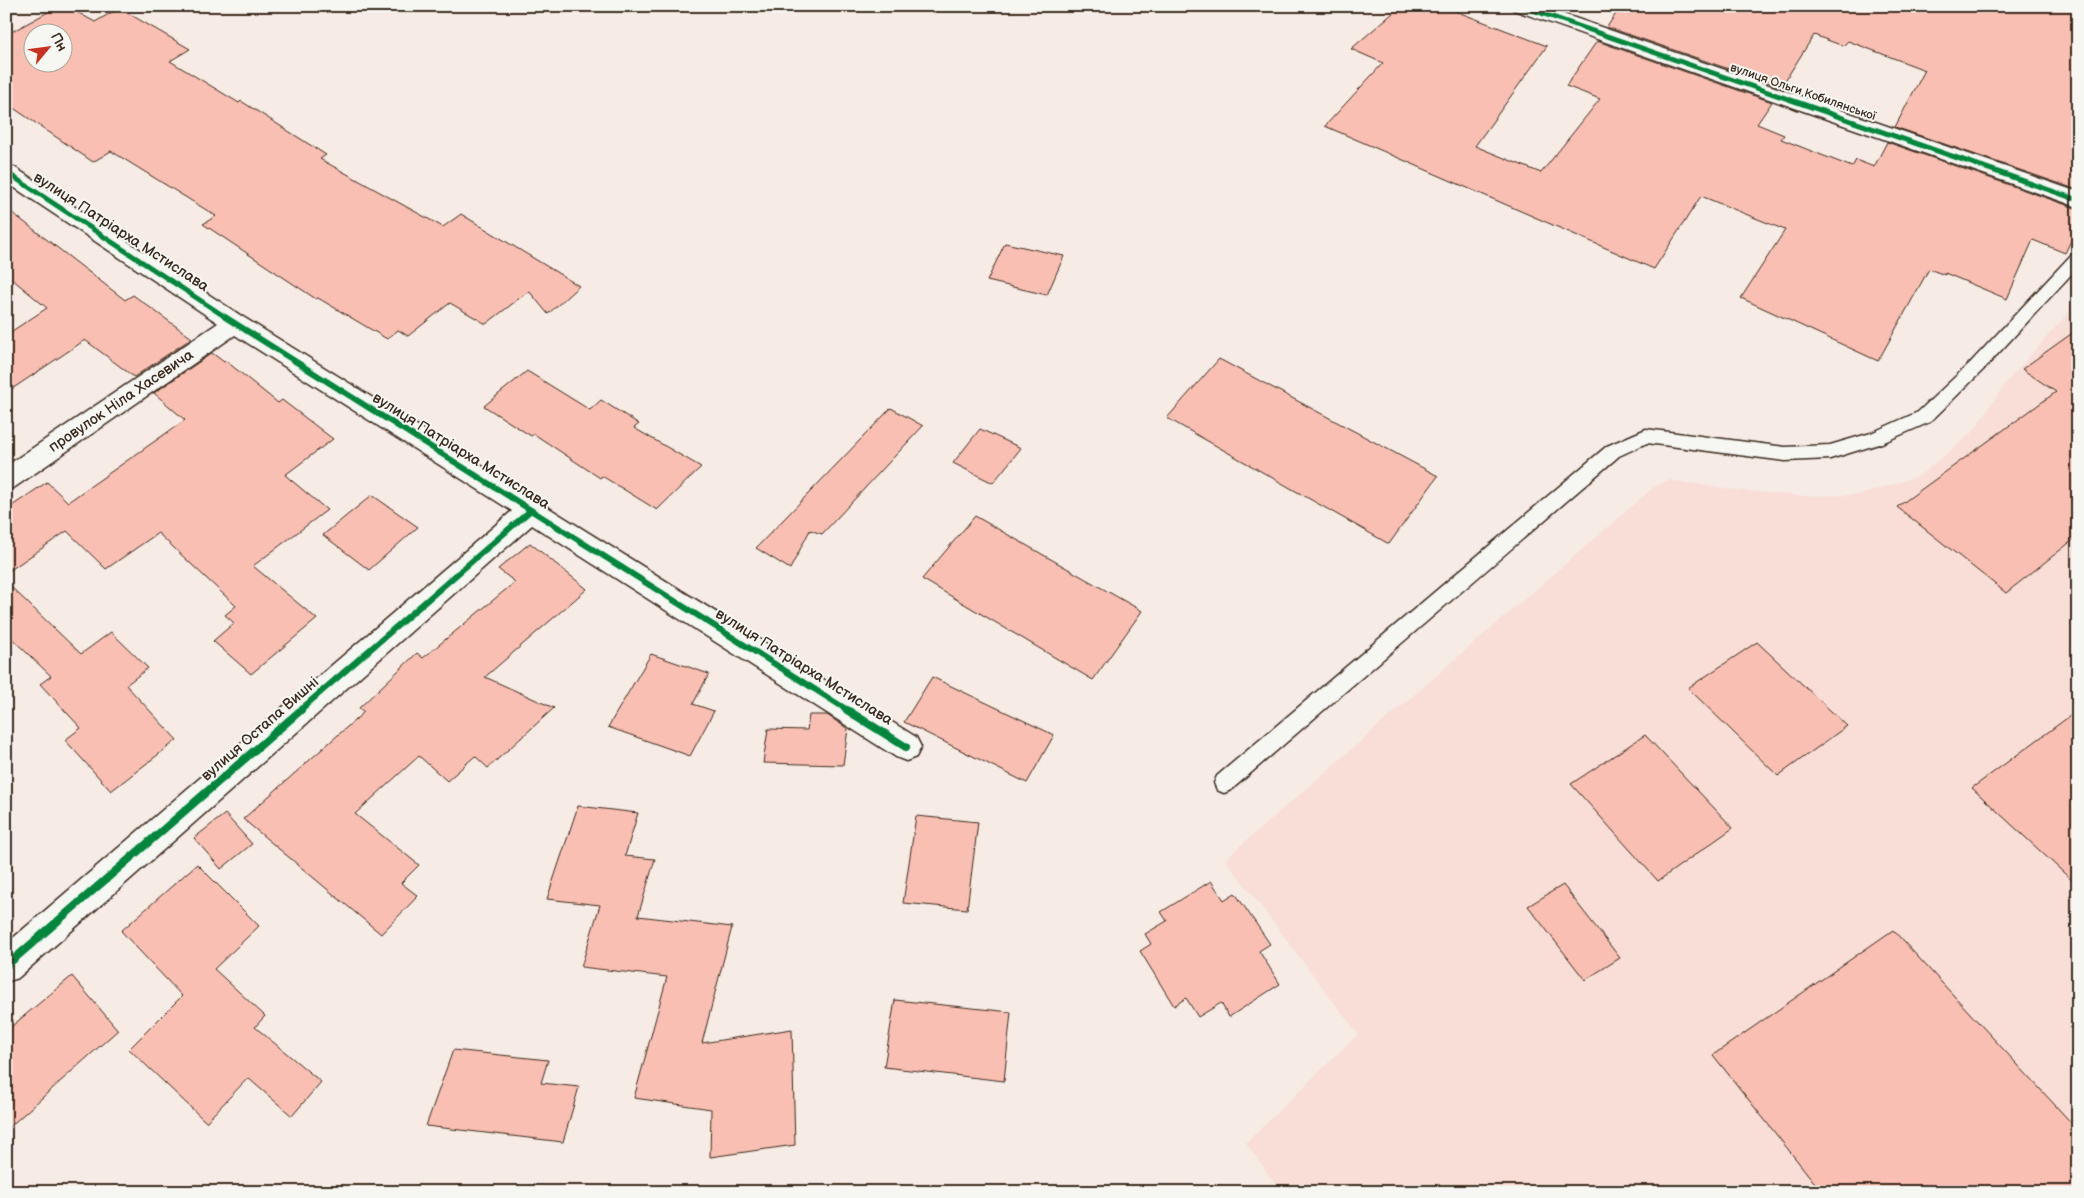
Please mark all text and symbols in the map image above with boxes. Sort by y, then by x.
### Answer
north arrow [22,22,72,72]
text: Пн [47,30,71,54]
street label: вулиця Ольги Кобилянської [1728,60,1879,124]
street label: вулиця Патріарха Мстислава [30,168,212,296]
street label: провулок Ніла Хасевича [45,345,197,457]
street label: вулиця Патріарха Мстислава [369,388,553,514]
street label: вулиця Патріарха Мстислава [712,604,896,730]
street label: вулиця Остапа Вишні [197,673,323,785]

